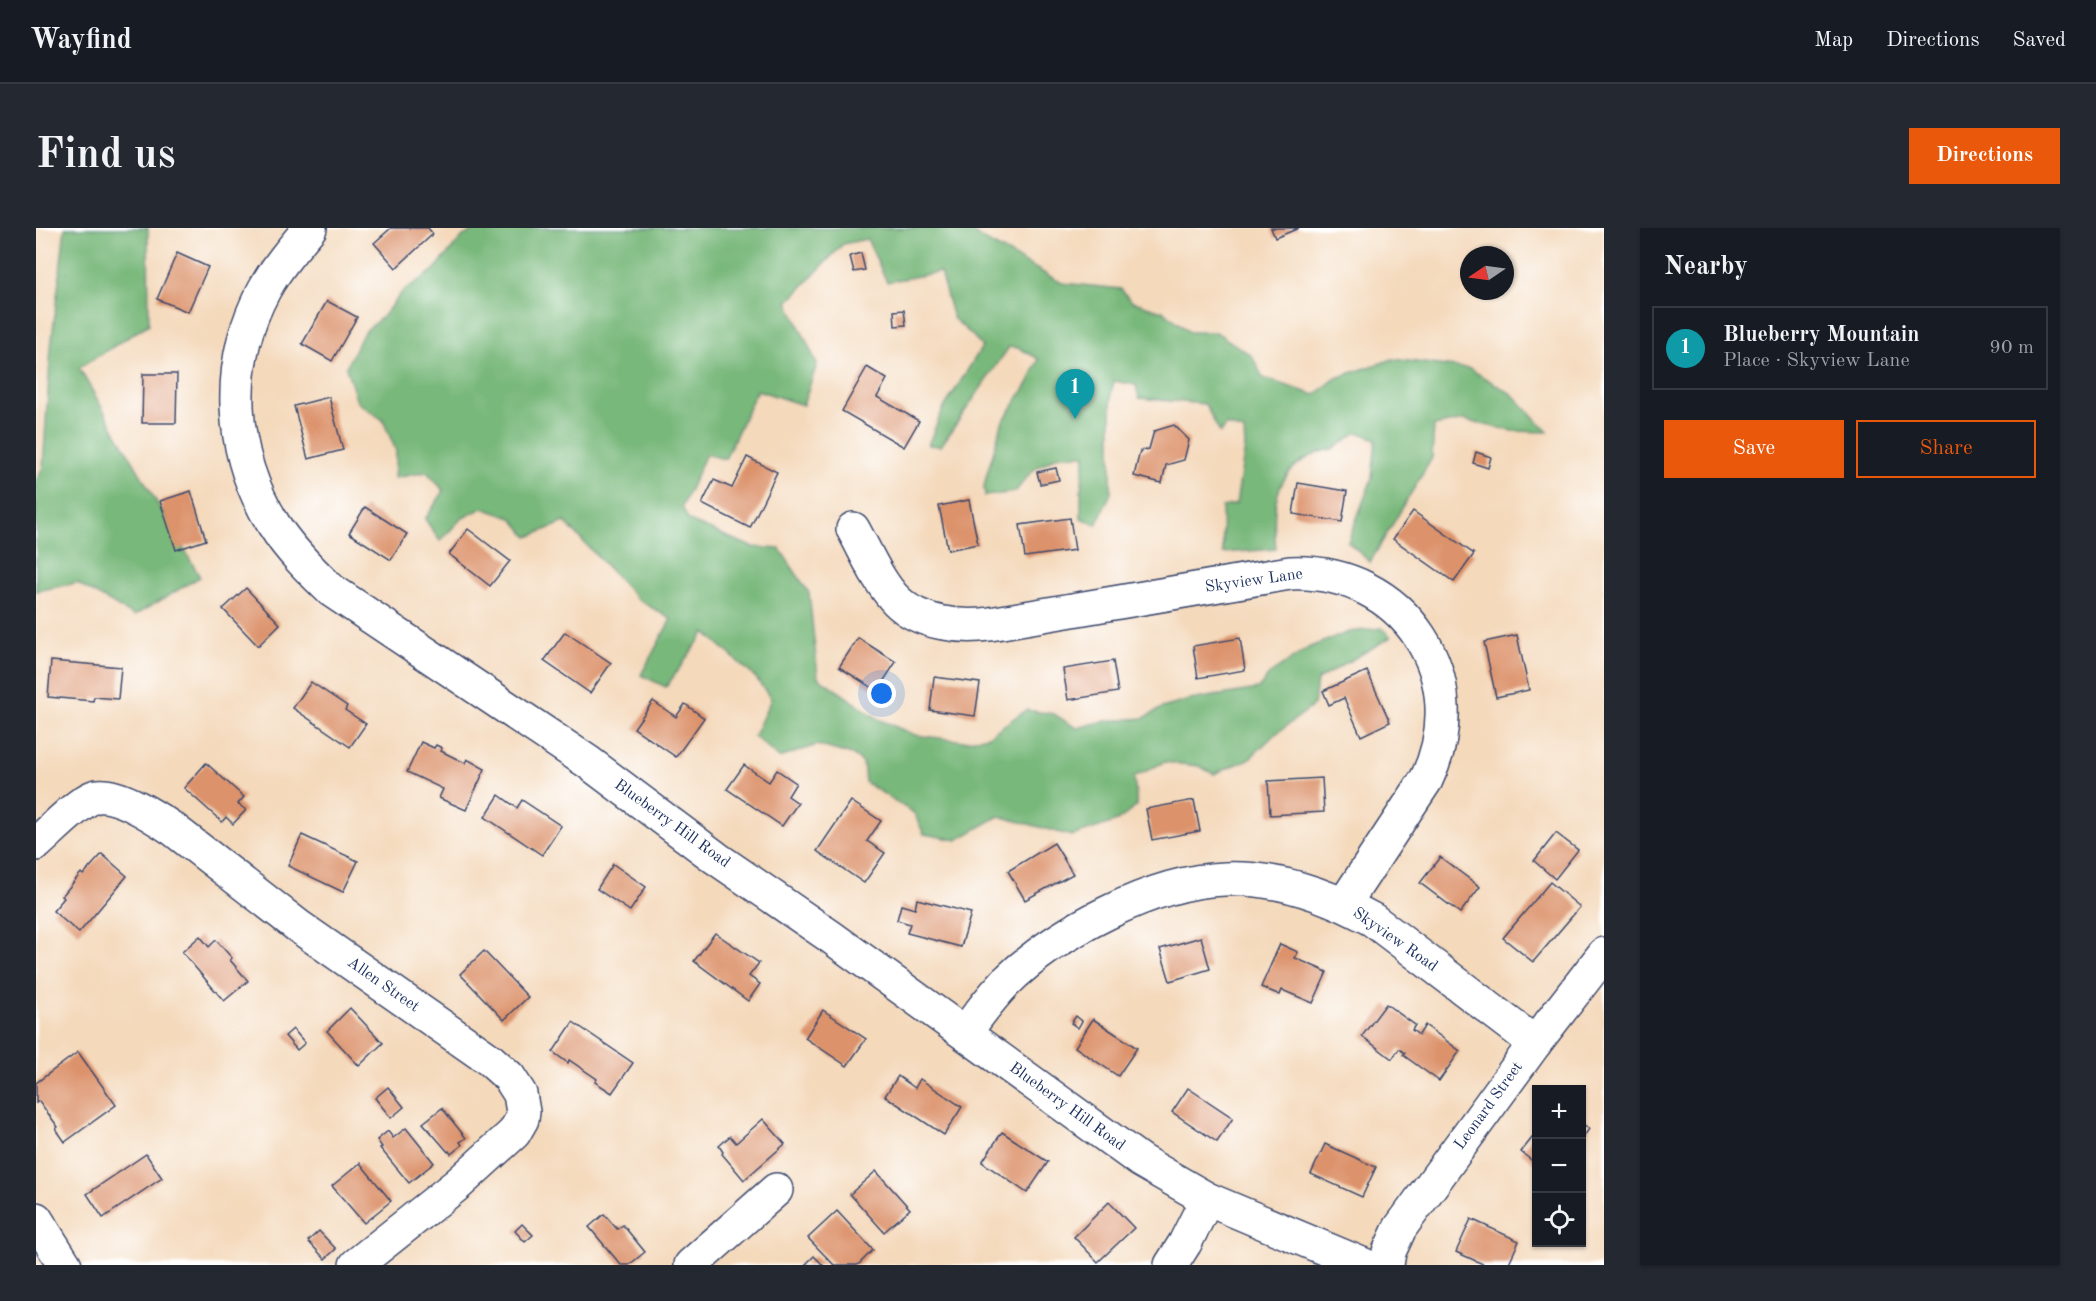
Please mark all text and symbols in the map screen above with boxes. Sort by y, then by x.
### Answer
text: Wayfind [30,27,132,55]
text: Map [1814,30,1853,51]
text: Directions [1886,30,1980,51]
text: Saved [2013,30,2066,51]
button: Directions [1909,128,2060,184]
text: Find us [36,135,175,177]
north arrow [1460,246,1514,300]
text: Nearby [1664,254,1748,280]
text: Blueberry Mountain [1723,324,1920,346]
text: 1 [1680,338,1691,358]
text: 90 m [1989,338,2034,358]
text: Place · Skyview Lane [1723,351,1910,371]
pin: 1 [1056,370,1094,419]
button: Save [1664,420,1844,478]
button: Share [1856,420,2036,478]
street label: Skyview Lane [1204,566,1304,596]
your location [867,679,896,708]
street label: Blueberry Hill Road [611,777,733,871]
street label: Skyview Road [1350,905,1440,975]
street label: Allen Street [344,954,422,1016]
street label: Leonard Street [1452,1059,1526,1153]
street label: Blueberry Hill Road [1006,1060,1128,1154]
map controls [1532,1085,1586,1247]
button: + [1532,1085,1586,1139]
button: − [1532,1139,1586,1193]
button: locate [1532,1193,1586,1247]

